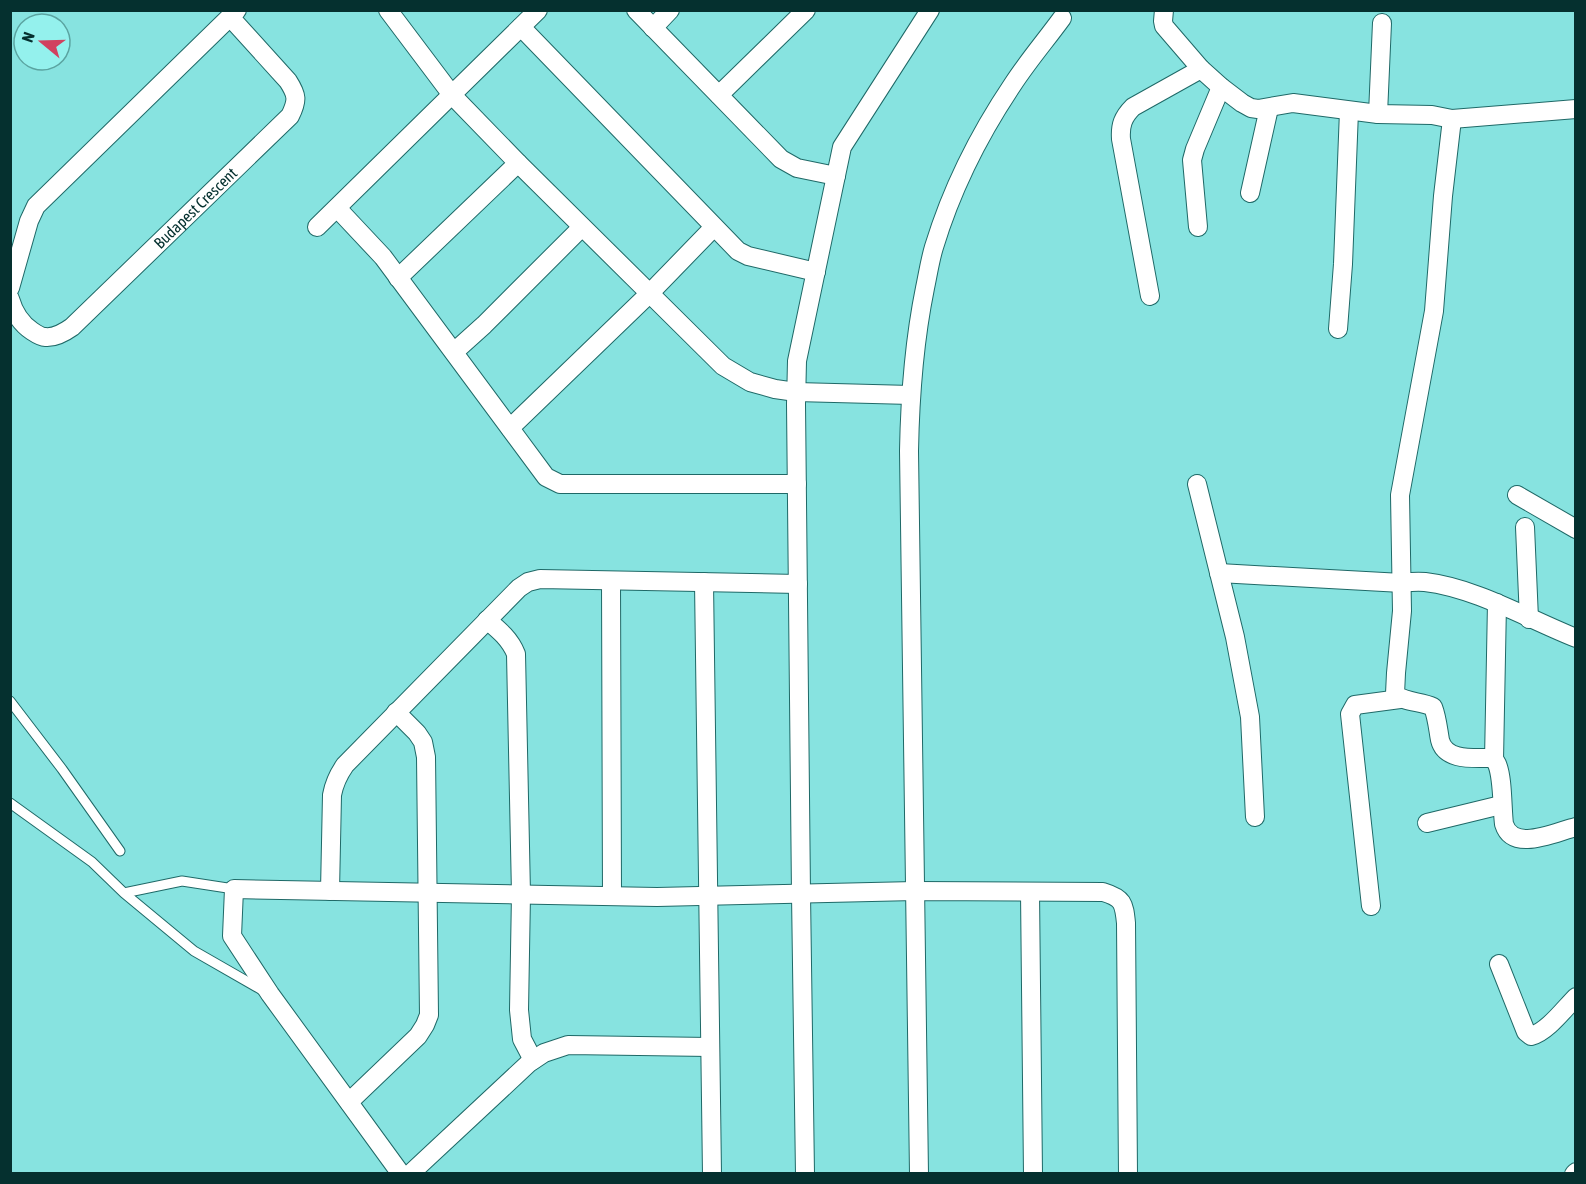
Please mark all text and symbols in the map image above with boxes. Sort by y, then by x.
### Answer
north arrow [12,12,72,72]
text: N [18,30,38,45]
street label: Budapest Crescent [150,163,241,252]

